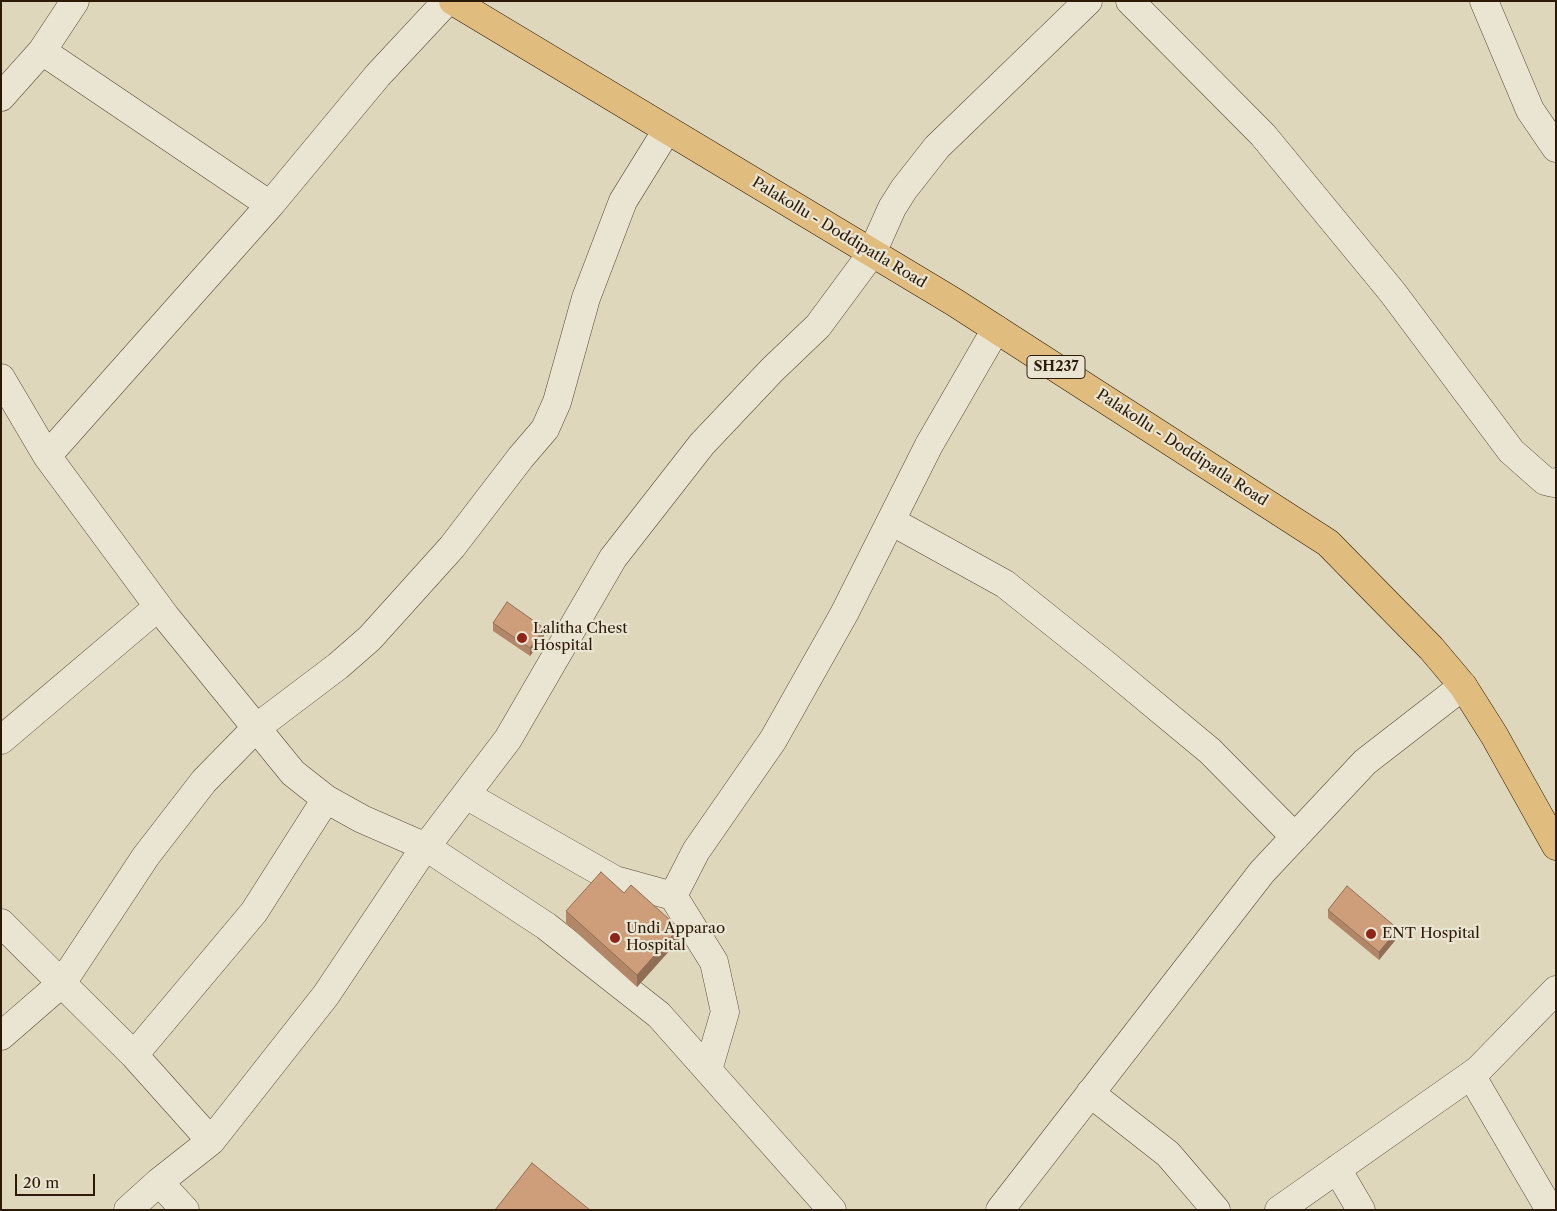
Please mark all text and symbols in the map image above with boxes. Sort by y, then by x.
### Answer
street label: Palakollu - Doddipatla Road [748,174,930,292]
road number: SH237 [1027,356,1085,378]
street label: Palakollu - Doddipatla Road [1093,386,1271,510]
place label: Lalitha Chest Hospital [533,620,627,655]
marker: Lalitha Chest Hospital [515,631,529,645]
place label: Undi Apparao Hospital [626,920,725,955]
place label: ENT Hospital [1382,925,1480,943]
marker: ENT Hospital [1364,927,1378,941]
marker: Undi Apparao Hospital [608,931,622,945]
scale bar [18,1164,98,1196]
text: 20 m [23,1173,59,1192]

